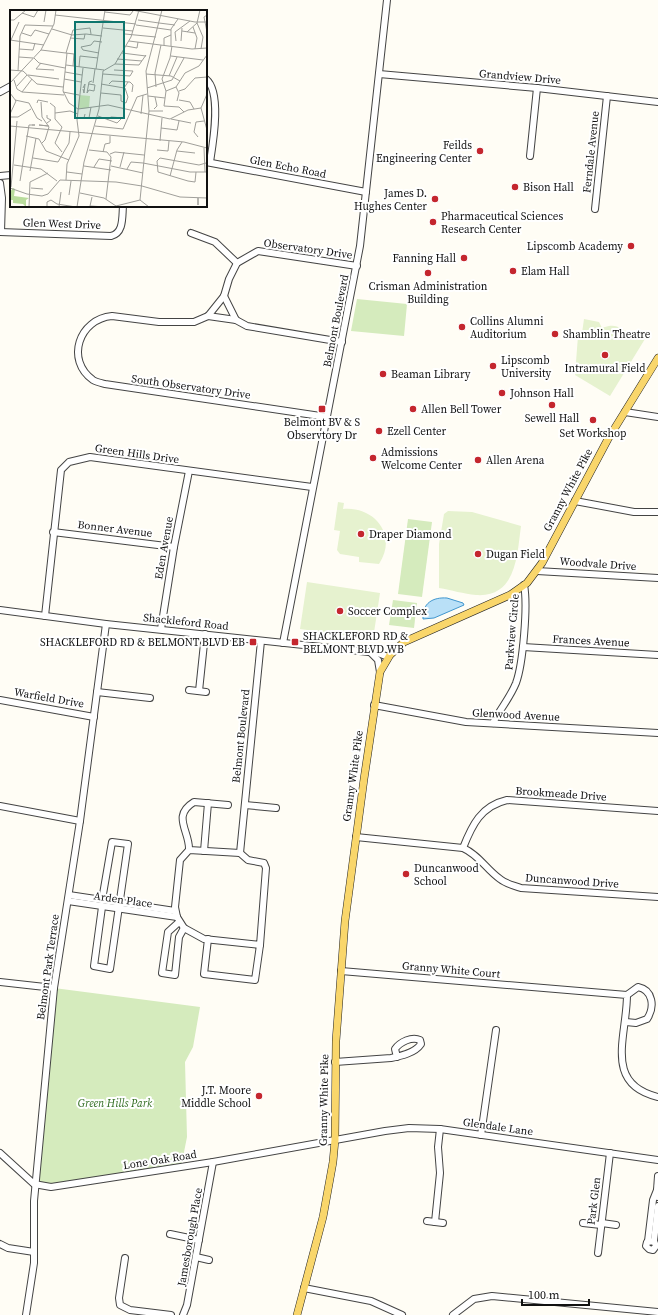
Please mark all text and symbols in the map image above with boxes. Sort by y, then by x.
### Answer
inset map [10,10,207,207]
street label: Grandview Drive [478,66,562,88]
street label: Ferndale Avenue [579,110,603,194]
place label: Feilds Engineering Center [376,138,472,166]
marker: Feilds Engineering Center [475,146,485,156]
street label: Glen Echo Road [248,152,328,182]
place label: Bison Hall [523,180,574,195]
marker: Bison Hall [510,182,520,192]
place label: James D. Hughes Center [354,186,427,214]
marker: James D. Hughes Center [430,194,440,204]
place label: Pharmaceutical Sciences Research Center [441,209,563,237]
street label: Glen West Drive [23,215,102,233]
marker: Pharmaceutical Sciences Research Center [428,217,438,227]
street label: Observatory Drive [263,235,354,263]
place label: Lipscomb Academy [527,239,623,254]
marker: Lipscomb Academy [626,241,636,251]
place label: Fanning Hall [392,251,456,266]
marker: Fanning Hall [459,253,469,263]
place label: Elam Hall [521,264,569,279]
marker: Elam Hall [508,266,518,276]
marker: Crisman Administration Building [423,268,433,278]
street label: Belmont Boulevard [320,273,352,369]
place label: Crisman Administration Building [369,279,488,307]
place label: Collins Alumni Auditorium [470,314,543,342]
marker: Collins Alumni Auditorium [457,322,467,332]
place label: Shamblin Theatre [563,327,651,342]
marker: Shamblin Theatre [550,329,560,339]
marker: Intramural Field [600,350,610,360]
place label: Lipscomb University [501,353,552,381]
marker: Lipscomb University [488,361,498,371]
place label: Intramural Field [564,361,646,376]
place label: Beaman Library [391,367,471,382]
marker: Beaman Library [378,369,388,379]
street label: South Observatory Drive [131,371,252,403]
place label: Johnson Hall [509,386,574,401]
marker: Johnson Hall [497,388,507,398]
marker: Sewell Hall [547,400,557,410]
place label: Allen Bell Tower [421,402,502,417]
marker: Belmont BV & S Observtory Dr [317,404,327,414]
marker: Allen Bell Tower [408,404,418,414]
place label: Sewell Hall [525,411,579,426]
place label: Belmont BV & S Observtory Dr [284,415,361,443]
marker: Set Workshop [588,415,598,425]
place label: Ezell Center [387,424,447,439]
marker: Ezell Center [374,426,384,436]
place label: Set Workshop [560,426,626,441]
street label: Green Hills Drive [94,441,180,467]
place label: Admissions Welcome Center [381,445,462,473]
street label: Granny White Pike [540,446,596,534]
marker: Admissions Welcome Center [368,453,378,463]
place label: Allen Arena [486,453,545,468]
marker: Allen Arena [473,455,483,465]
street label: Eden Avenue [151,515,177,581]
street label: Bonner Avenue [77,517,154,541]
place label: Draper Diamond [369,527,452,542]
marker: Draper Diamond [356,529,366,539]
place label: Dugan Field [486,547,546,562]
marker: Dugan Field [473,549,483,559]
street label: Woodvale Drive [559,554,637,574]
street label: Parkview Circle [501,593,523,671]
place label: Soccer Complex [348,604,427,619]
marker: Soccer Complex [335,606,345,616]
street label: Shackleford Road [143,610,230,634]
place label: SHACKLEFORD RD & BELMONT BLVD WB [303,629,408,657]
street label: Frances Avenue [552,631,630,651]
place label: SHACKLEFORD RD & BELMONT BLVD EB [40,635,245,650]
marker: SHACKLEFORD RD & BELMONT BLVD EB [248,637,258,647]
marker: SHACKLEFORD RD & BELMONT BLVD WB [290,637,300,647]
street label: Warfield Drive [13,684,86,712]
street label: Belmont Boulevard [229,688,253,784]
street label: Glenwood Avenue [472,705,561,725]
street label: Granny White Pike [339,729,367,823]
street label: Brookmeade Drive [515,783,607,805]
place label: Duncanwood School [414,861,479,889]
marker: Duncanwood School [401,869,411,879]
street label: Duncanwood Drive [525,870,620,892]
street label: Arden Place [93,888,154,912]
street label: Belmont Park Terrace [33,913,63,1021]
street label: Granny White Court [401,958,501,982]
street label: Granny White Pike [316,1054,332,1146]
place label: J.T. Moore Middle School [181,1083,251,1111]
marker: J.T. Moore Middle School [254,1091,264,1101]
park label: Green Hills Park [78,1096,153,1111]
street label: Glendale Lane [462,1115,534,1139]
street label: Lone Oak Road [122,1147,199,1173]
street label: Park Glen [584,1176,604,1226]
street label: Jamesborough Place [174,1186,206,1288]
scale bar [522,1281,589,1307]
text: 100 m [528,1287,560,1303]

